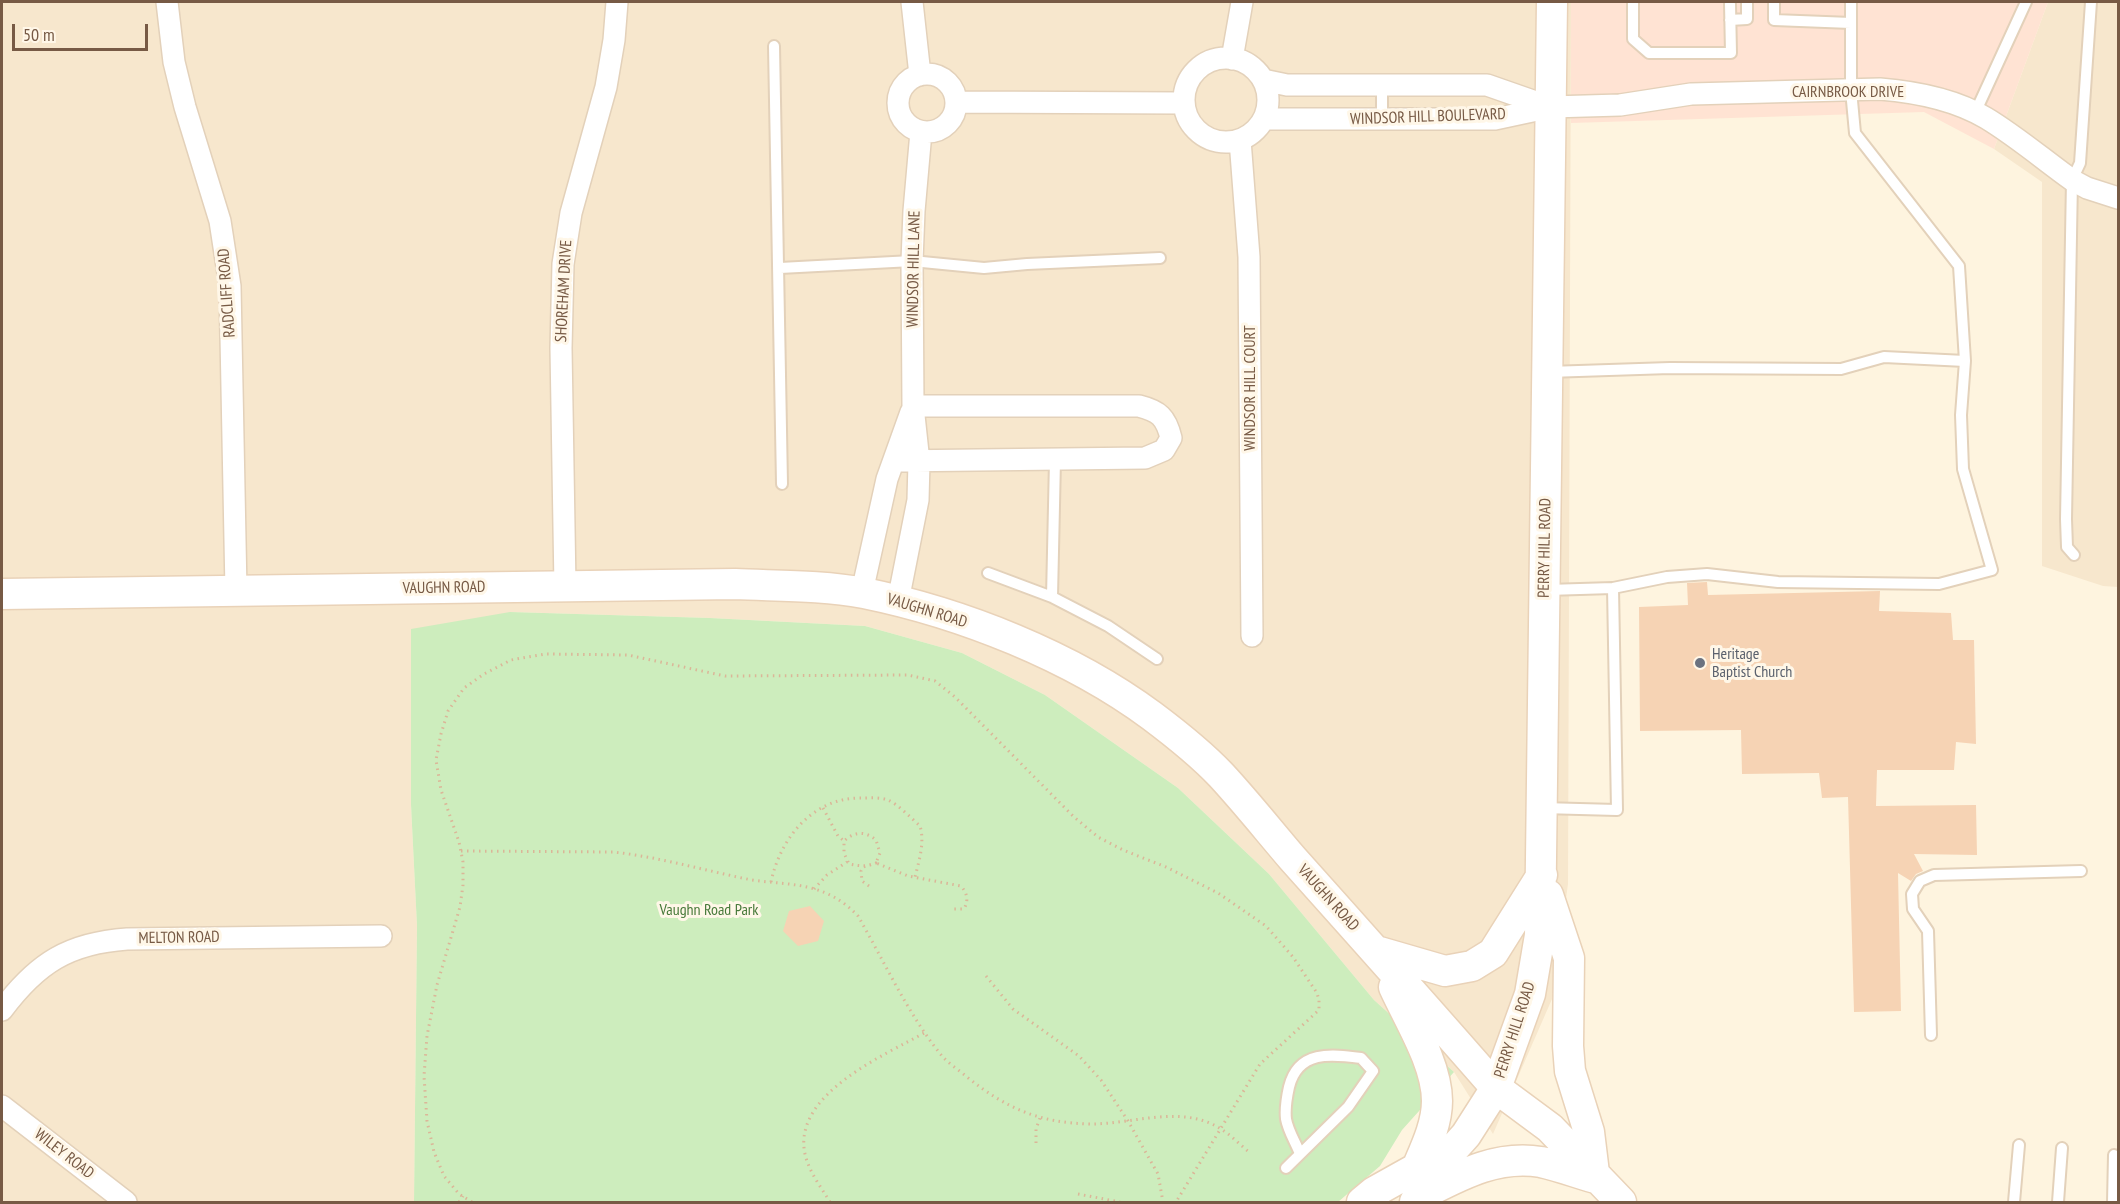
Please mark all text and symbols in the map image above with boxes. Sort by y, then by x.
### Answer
scale bar [15,12,152,50]
text: 50 m [23,23,55,46]
street label: CAIRNBROOK DRIVE [1792,82,1904,102]
street label: WINDSOR HILL BOULEVARD [1350,105,1506,129]
street label: WINDSOR HILL LANE [903,210,925,328]
street label: SHOREHAM DRIVE [552,239,576,343]
street label: RADCLIFF ROAD [214,248,240,338]
street label: WINDSOR HILL COURT [1240,325,1260,451]
street label: PERRY HILL ROAD [1535,498,1555,598]
street label: VAUGHN ROAD [402,578,486,598]
street label: VAUGHN ROAD [885,590,969,632]
place label: Heritage Baptist Church [1712,644,1792,682]
marker: Heritage Baptist Church [1693,656,1707,670]
street label: VAUGHN ROAD [1293,861,1363,935]
park label: Vaughn Road Park [660,900,758,920]
street label: MELTON ROAD [138,928,220,948]
street label: PERRY HILL ROAD [1490,979,1540,1081]
street label: WILEY ROAD [30,1125,98,1183]

